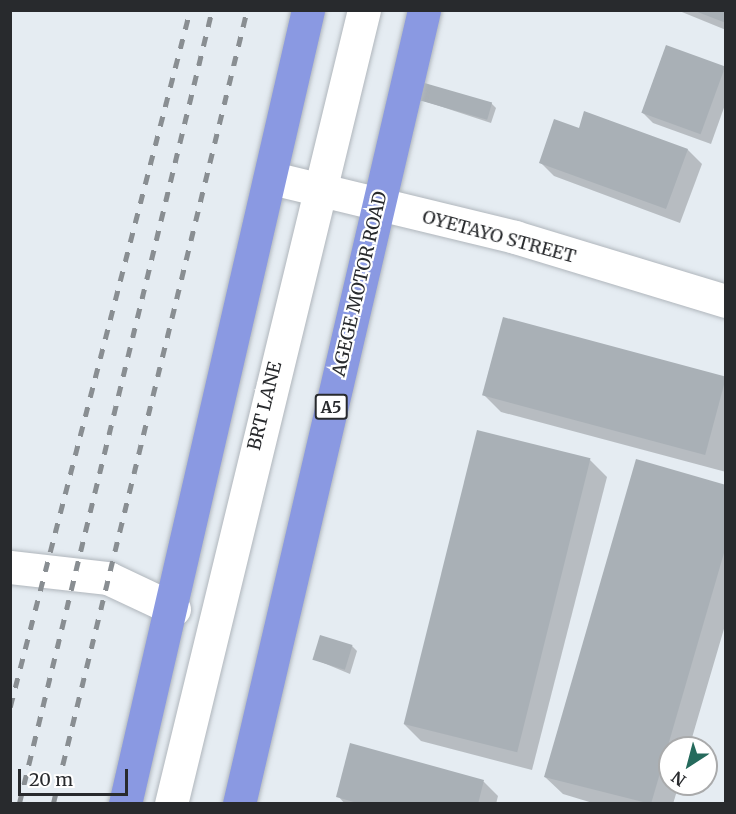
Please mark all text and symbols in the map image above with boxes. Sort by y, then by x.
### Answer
street label: AGEGE MOTOR ROAD [328,189,392,379]
street label: OYETAYO STREET [420,206,578,268]
street label: BRT LANE [244,359,286,453]
road number: A5 [314,394,348,420]
north arrow [658,736,718,796]
scale bar [21,757,130,795]
text: N [668,767,690,791]
text: 20 m [29,768,73,791]

